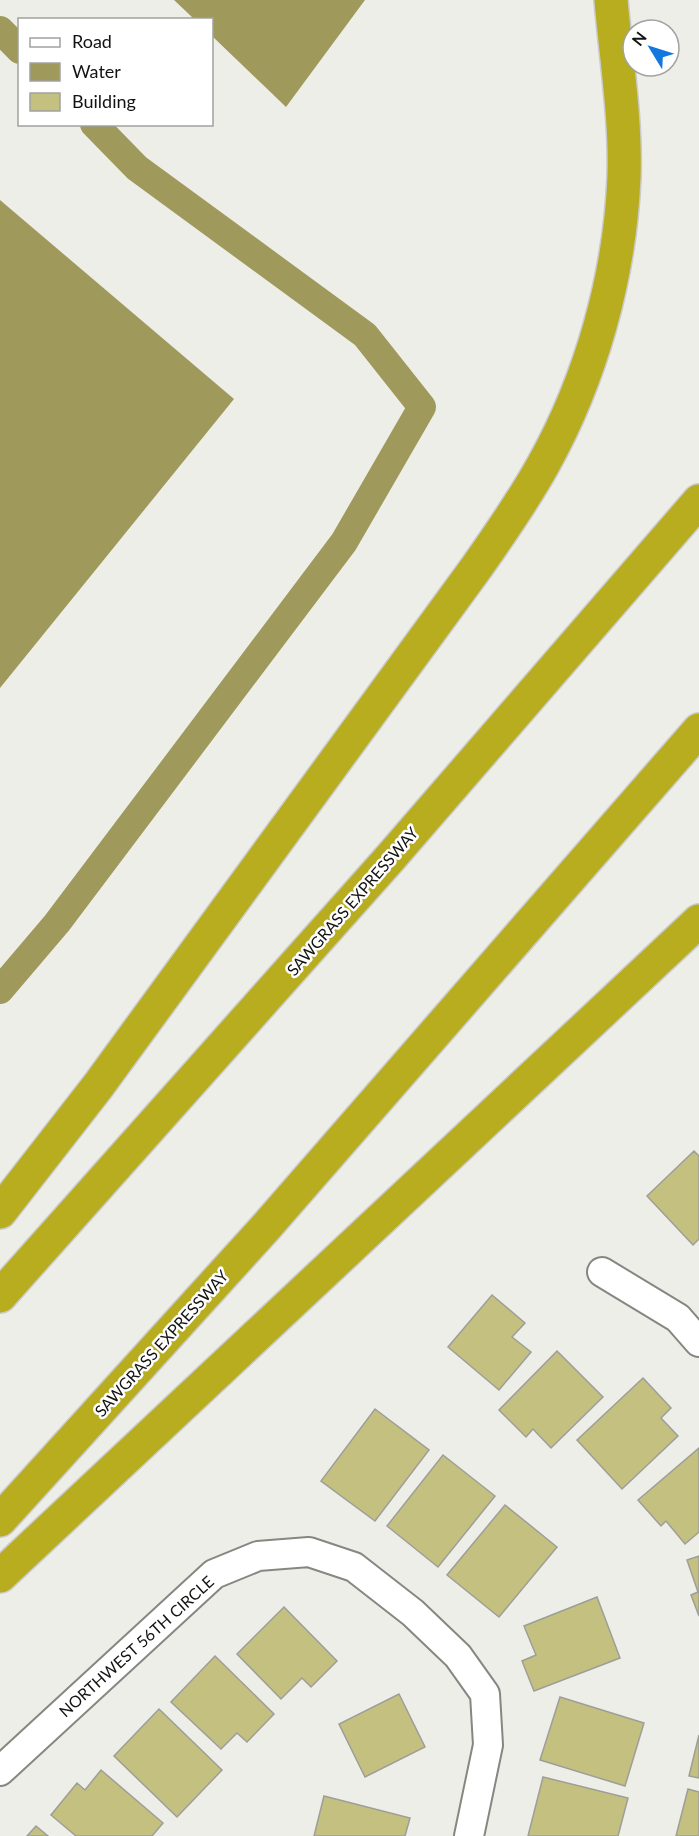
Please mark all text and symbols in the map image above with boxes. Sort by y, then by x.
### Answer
legend [18,18,213,126]
north arrow [621,18,681,78]
text: N [628,28,650,49]
text: Road [72,30,112,52]
text: Water [72,60,121,82]
text: Building [72,90,136,112]
street label: SAWGRASS EXPRESSWAY [282,823,422,979]
street label: SAWGRASS EXPRESSWAY [90,1266,232,1420]
street label: NORTHWEST 56TH CIRCLE [55,1572,217,1720]

